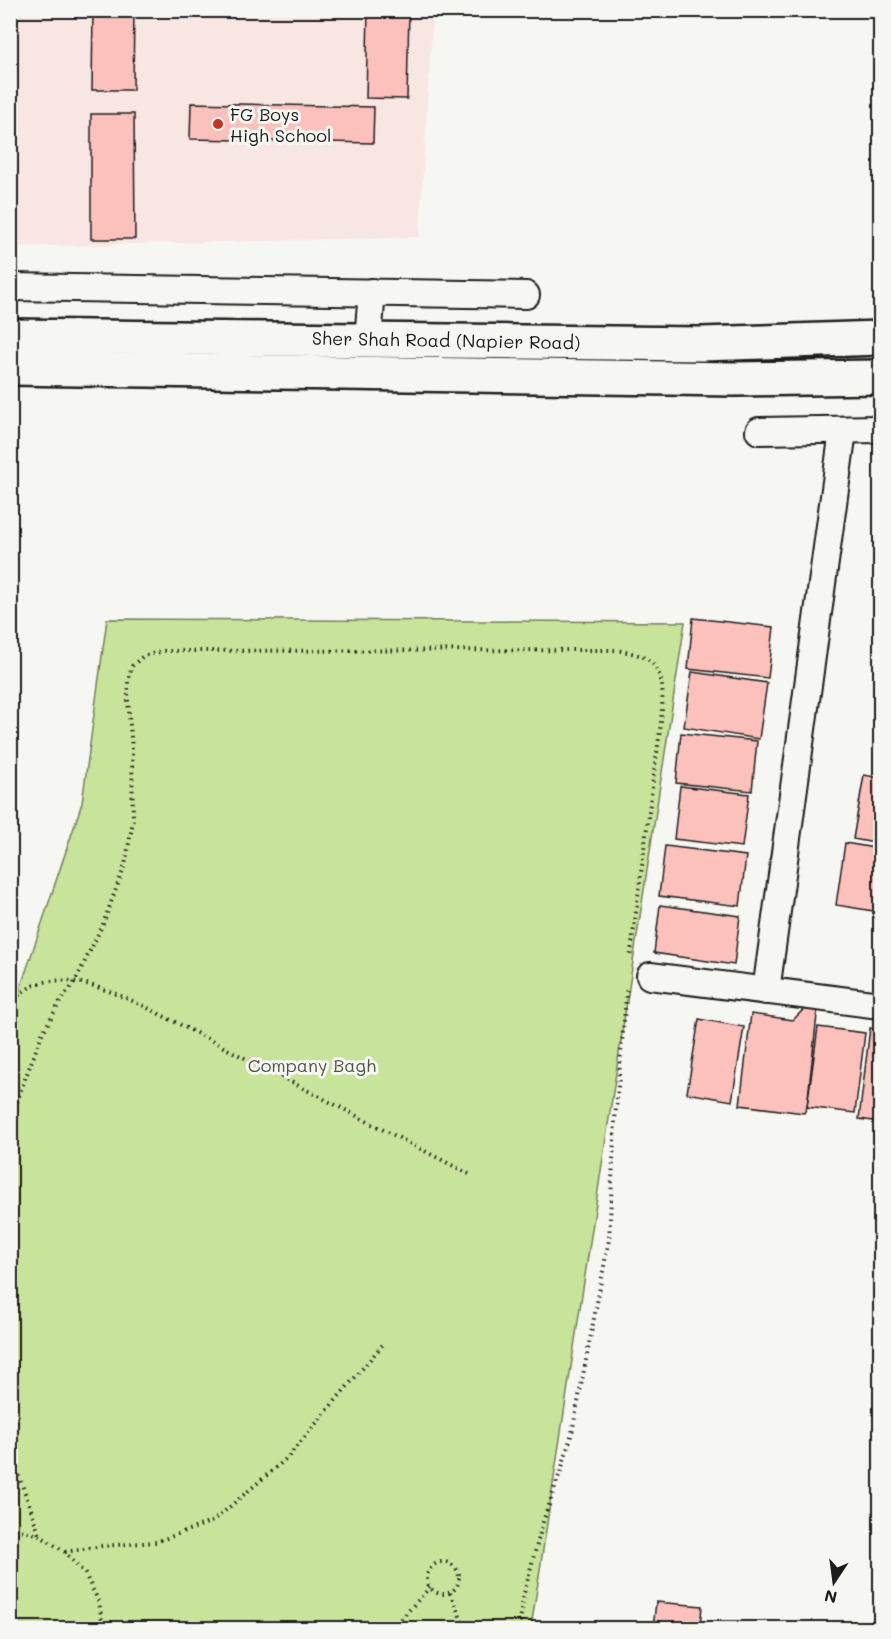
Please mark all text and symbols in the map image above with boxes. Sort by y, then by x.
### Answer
place label: FG Boys High School [230,102,331,147]
marker: FG Boys High School [211,117,225,131]
street label: Sher Shah Road (Napier Road) [312,326,580,354]
park label: Company Bagh [248,1053,376,1077]
north arrow [804,1552,864,1612]
text: N [822,1586,839,1609]

